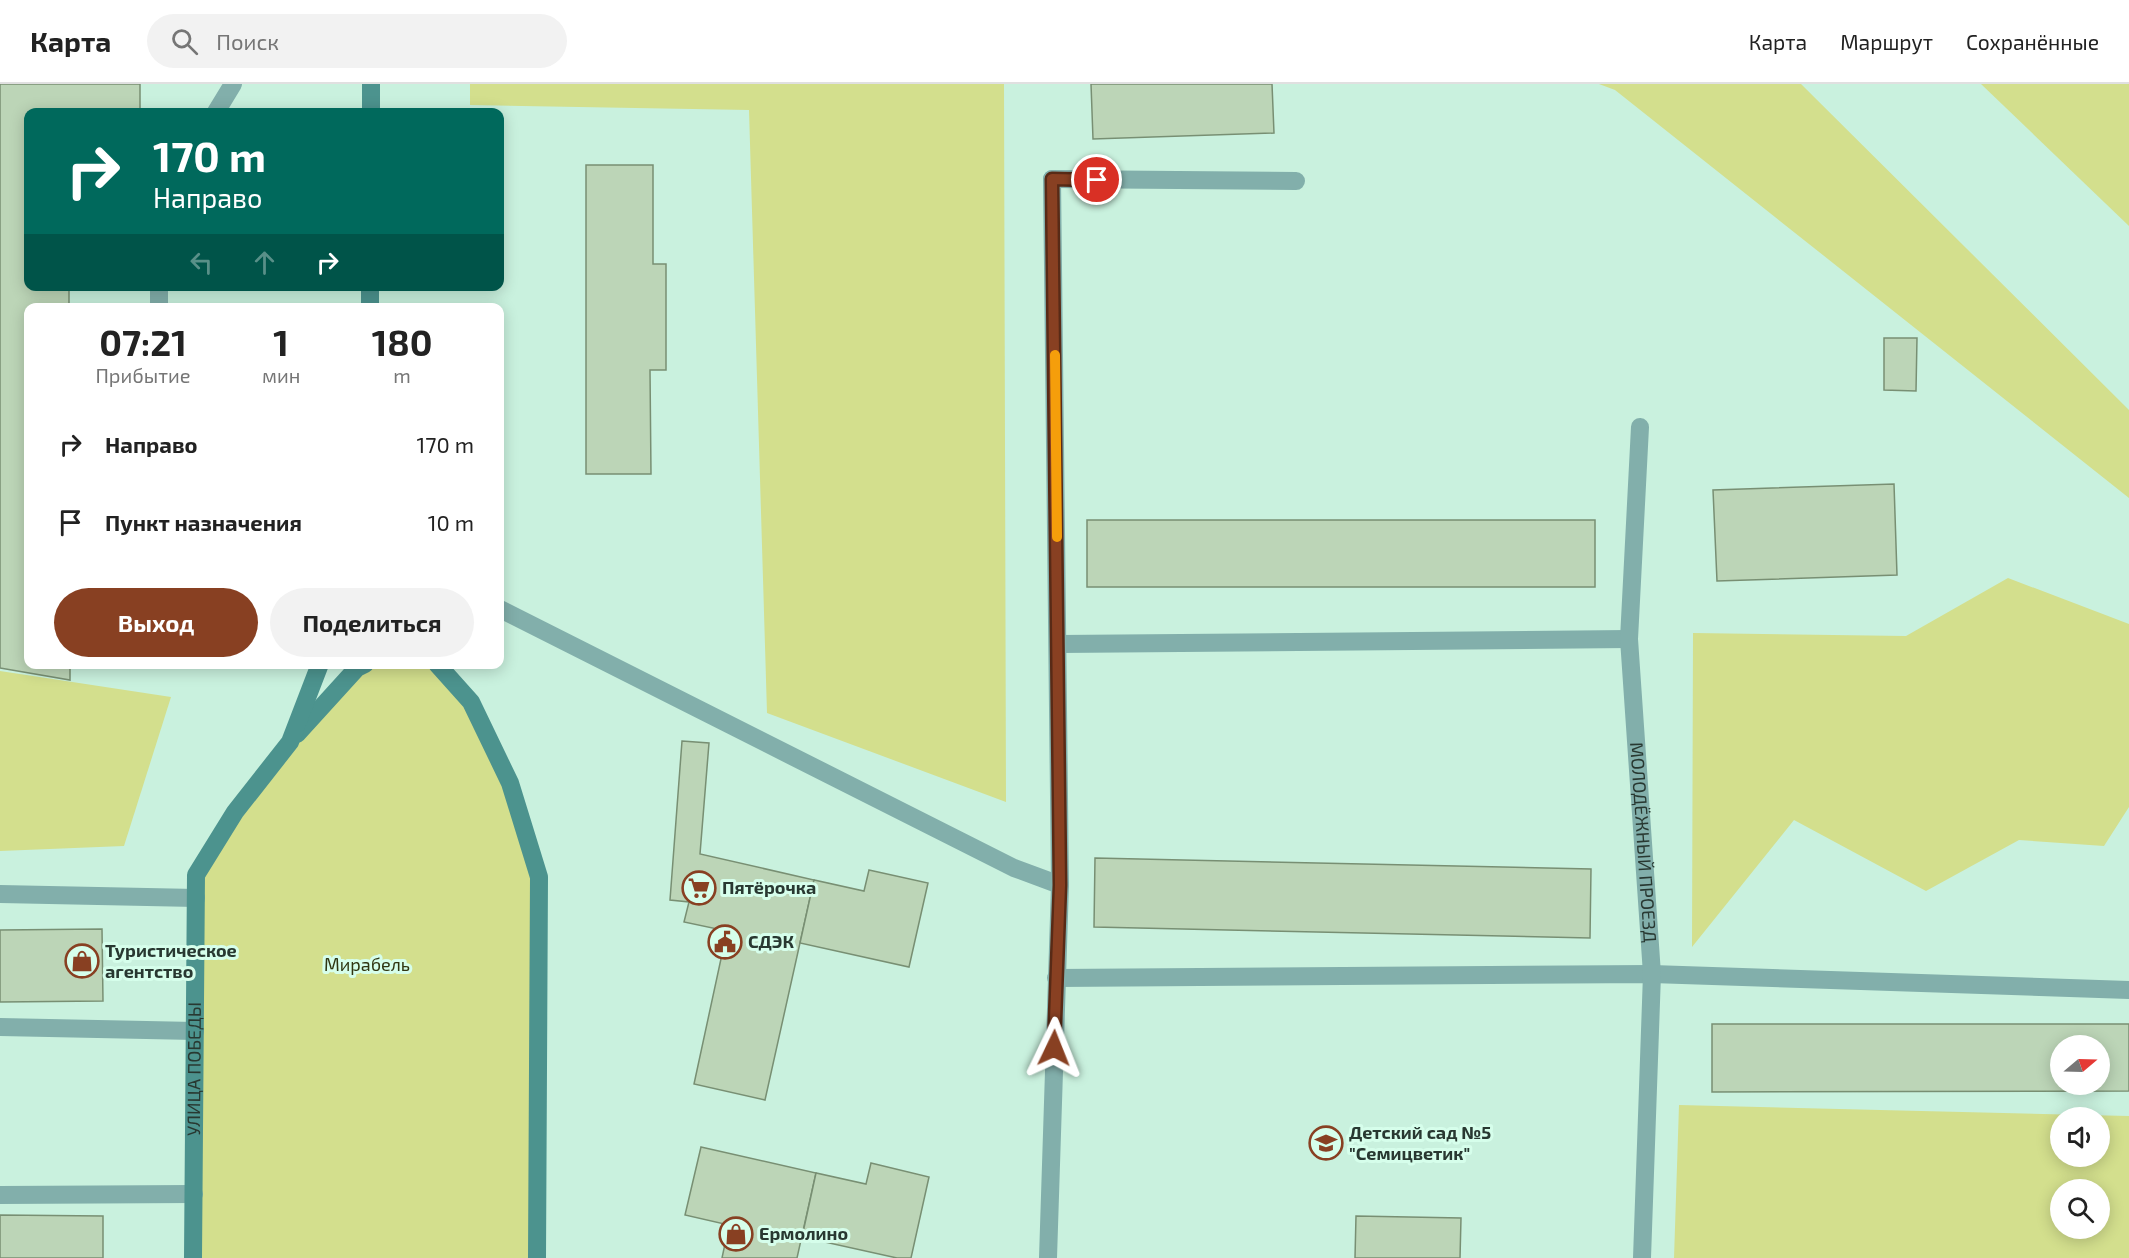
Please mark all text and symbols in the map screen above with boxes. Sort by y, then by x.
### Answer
search box [147,14,567,68]
text: Карта [30,24,111,58]
icon: search [168,25,201,58]
text: Поиск [216,28,279,54]
text: Карта [1749,29,1807,54]
text: Маршрут [1840,29,1933,54]
text: Сохранённые [1966,29,2099,54]
text: 170 m [153,130,266,180]
icon: right [54,132,132,210]
pin [1071,154,1122,205]
icon: arrive [1080,163,1113,196]
text: Направо [153,181,262,213]
icon: left [185,246,218,279]
icon: ahead [248,246,281,279]
icon: right [311,246,344,279]
text: 07:21 [99,320,187,363]
text: 1 [273,320,289,363]
text: 180 [372,320,432,363]
text: Прибытие [95,363,191,387]
text: мин [262,363,300,387]
text: m [393,363,411,387]
icon: right [54,428,87,461]
text: Направо [105,431,198,457]
text: 170 m [417,431,474,457]
icon: arrive [54,506,87,539]
text: Пункт назначения [105,509,302,535]
text: 10 m [428,509,474,535]
button: Выход [54,588,258,657]
button: Поделиться [270,588,474,657]
street label: МОЛОДЁЖНЫЙ ПРОЕЗД [1626,741,1662,943]
supermarket icon: Пятёрочка [681,870,717,906]
place label: Пятёрочка [722,876,816,898]
public building icon: СДЭК [707,924,743,960]
place label: СДЭК [748,930,795,952]
place label: Туристическое агентство [105,939,237,982]
shop icon: Туристическое агентство [64,943,100,979]
park label: Мирабель [324,953,410,975]
street label: УЛИЦА ПОБЕДЫ [182,1002,205,1136]
position arrow [1022,1016,1086,1080]
north arrow [2050,1035,2110,1095]
map controls [2050,1035,2110,1239]
button: sound [2050,1107,2110,1167]
place label: Детский сад №5 "Семицветик" [1349,1121,1491,1164]
school or university icon: Детский сад №5 "Семицветик" [1308,1125,1344,1161]
button: search [2050,1179,2110,1239]
shop icon: Ермолино [718,1216,754,1252]
place label: Ермолино [759,1222,848,1244]

